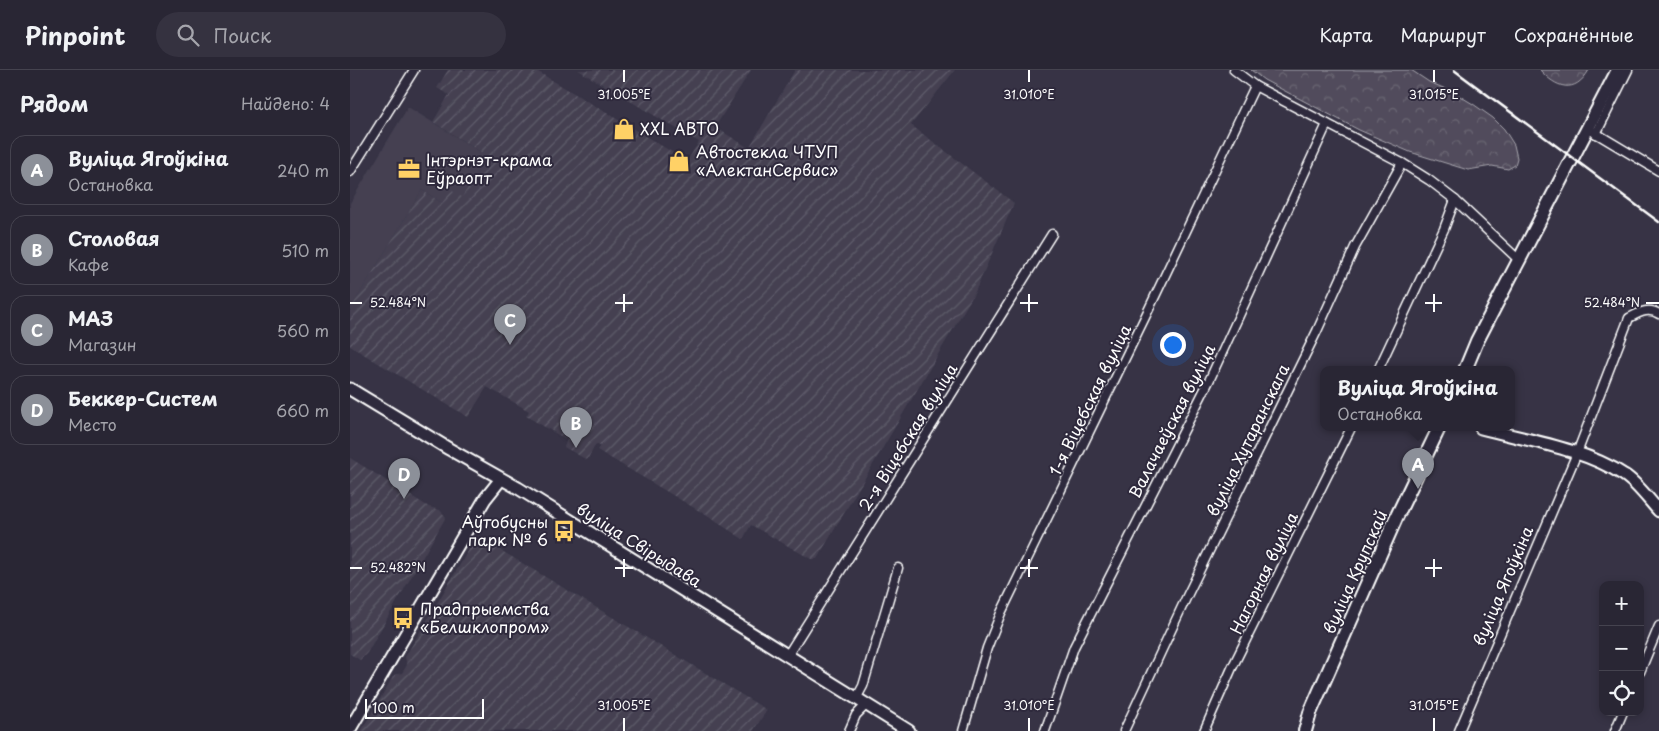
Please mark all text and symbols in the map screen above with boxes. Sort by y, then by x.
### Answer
search box [156,12,506,57]
text: Pinpoint [25,17,126,53]
icon: search [174,21,202,49]
text: Поиск [214,21,271,49]
text: Карта [1320,21,1372,48]
text: Маршрут [1400,21,1486,48]
text: Сохранённые [1514,21,1634,48]
text: 31.005°E [597,85,651,103]
text: 31.010°E [1003,85,1055,103]
text: 31.015°E [1409,85,1459,103]
text: Рядом [20,87,88,119]
text: Найдено: 4 [241,91,330,115]
shop icon: XXL АВТО [611,116,637,142]
place label: XXL АВТО [640,116,719,140]
place label: Автостекла ЧТУП «АлектанСервис» [696,139,838,181]
text: Вуліца Ягоўкіна [68,144,229,172]
place label: Інтэрнэт-крама Еўраопт [426,147,552,189]
shop icon: Автостекла ЧТУП «АлектанСервис» [666,148,692,174]
office icon: Інтэрнэт-крама Еўраопт [396,156,422,182]
text: A [31,158,43,182]
text: 240 m [277,158,329,182]
text: Остановка [68,172,153,196]
text: Столовая [68,224,160,252]
text: B [32,238,42,262]
text: 510 m [281,238,329,262]
text: Кафе [68,252,109,276]
text: 52.484°N [370,293,426,311]
text: 52.484°N [1584,293,1640,311]
text: МАЗ [68,304,113,332]
pin: C [494,304,526,345]
text: C [31,318,43,342]
text: 560 m [277,318,329,342]
street label: 1-я Віцебская вуліца [1042,320,1136,479]
text: Магазин [68,332,137,356]
your location [1160,332,1186,358]
street label: Валачаеўская вуліца [1122,339,1220,502]
street label: 2-я Віцебская вуліца [852,358,962,515]
street label: вуліца Хутаранскага [1200,359,1294,520]
popup [1320,366,1515,431]
text: Вуліца Ягоўкіна [1337,373,1498,401]
text: Беккер-Систем [68,384,218,412]
text: D [31,398,43,422]
text: 660 m [276,398,329,422]
text: Остановка [1337,401,1422,425]
pin: B [560,407,592,448]
text: Место [68,412,117,436]
pin: A [1402,448,1434,489]
pin: D [388,458,420,499]
street label: вуліца Свірыдава [572,496,707,592]
street label: вуліца Крупскай [1316,506,1392,637]
street label: Нагорная вуліца [1223,507,1303,638]
place label: Аўтобусны парк № 6 [462,509,548,551]
bus stop icon: Аўтобусны парк № 6 [551,518,577,544]
street label: вуліца Ягоўкіна [1466,522,1538,649]
text: 52.482°N [370,558,426,576]
map controls [1599,581,1644,716]
button: + [1599,581,1644,626]
place label: Прадпрыемства «Белшклопром» [420,596,549,638]
bus stop icon: Прадпрыемства «Белшклопром» [390,605,416,631]
button: − [1599,626,1644,671]
button: locate [1599,671,1644,716]
scale bar [365,696,484,719]
text: 31.005°E [597,696,651,714]
text: 31.010°E [1003,696,1055,714]
text: 31.015°E [1409,696,1459,714]
text: 100 m [372,697,415,718]

